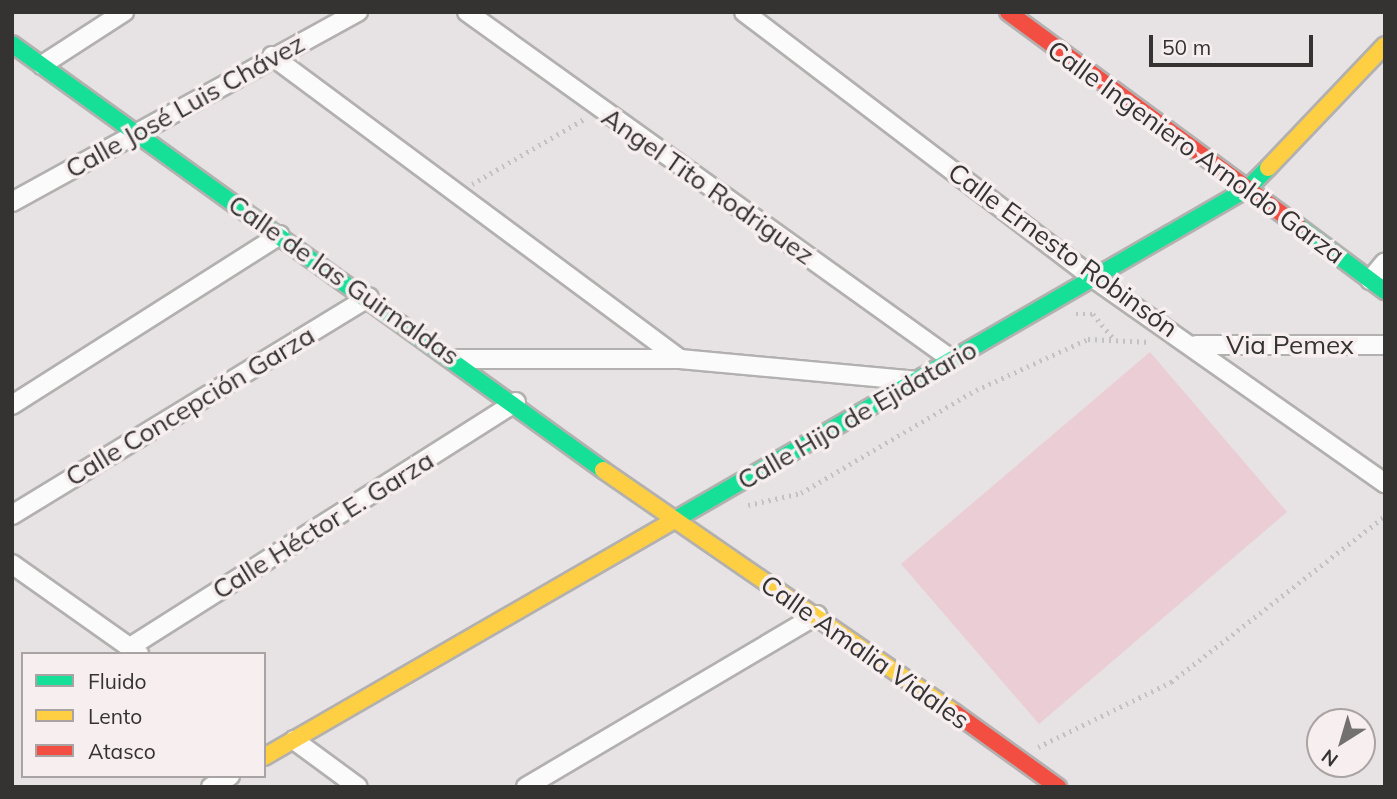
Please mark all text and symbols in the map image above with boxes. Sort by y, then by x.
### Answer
scale bar [1152,21,1316,65]
street label: Calle José Luis Chávez [60,27,310,185]
street label: Calle Ingeniero Arnoldo Garza [1041,34,1351,270]
text: 50 m [1162,34,1211,60]
street label: Angel Tito Rodriguez [596,101,820,271]
street label: Calle Ernesto Robinsón [942,156,1184,344]
street label: Calle de las Guirnaldas [222,188,466,372]
street label: Calle Concepción Garza [60,319,320,493]
street label: Via Pemex [1226,329,1354,361]
street label: Calle Hijo de Ejidatario [732,334,982,496]
street label: Calle Héctor E. Garza [207,444,439,606]
street label: Calle Amalia Vidales [755,568,975,736]
legend [21,652,266,778]
text: Fluido [88,668,147,694]
text: Lento [88,703,142,729]
north arrow [1306,708,1376,778]
text: Atasco [88,738,156,764]
text: N [1317,744,1343,772]

